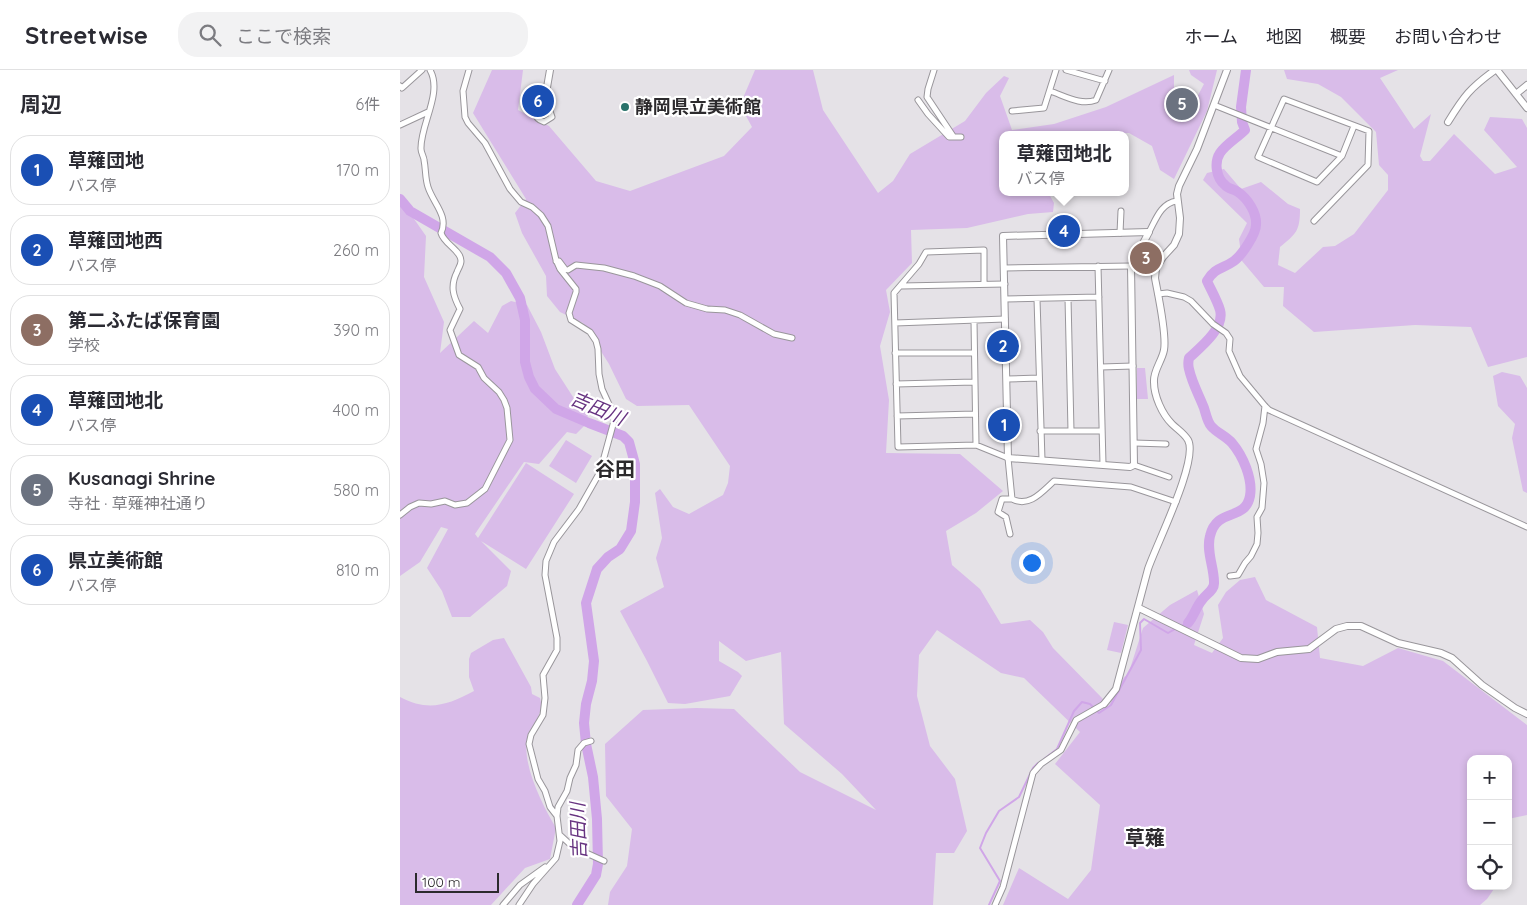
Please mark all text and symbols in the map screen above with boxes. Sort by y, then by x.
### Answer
search box [178,12,528,57]
text: Streetwise [25,20,148,50]
icon: search [196,21,224,49]
text: ここで検索 [236,24,331,48]
text: ホーム [1185,25,1238,48]
text: 地図 [1266,25,1302,48]
text: 概要 [1330,25,1366,48]
text: お問い合わせ [1394,25,1502,48]
pin: 6 [522,82,554,120]
pin: 5 [1166,85,1198,123]
text: 周辺 [20,91,62,117]
text: 6件 [355,94,380,114]
place label: 静岡県立美術館 [635,95,761,118]
marker: 静岡県立美術館 [619,101,631,113]
popup [999,131,1129,196]
text: 草薙団地北 [1016,141,1112,165]
text: 草薙団地 [68,148,144,172]
text: 1 [34,160,40,180]
text: 170 m [336,160,379,180]
text: バス停 [1016,168,1065,188]
text: バス停 [68,175,116,195]
pin: 4 [1048,212,1080,250]
text: 草薙団地西 [68,228,163,252]
pin: 3 [1130,239,1162,277]
text: 2 [32,240,42,260]
text: 260 m [333,240,379,260]
text: バス停 [68,255,116,275]
text: 第二ふたば保育園 [68,308,220,332]
text: 3 [33,320,41,340]
text: 390 m [333,320,379,340]
pin: 2 [987,327,1019,365]
text: 学校 [68,335,100,355]
water label: 吉田川 [567,386,631,431]
text: 草薙団地北 [68,388,163,412]
text: 4 [32,400,42,420]
text: 400 m [333,400,379,420]
pin: 1 [988,406,1020,444]
text: バス停 [68,415,116,435]
district label: 谷田 [595,456,635,481]
text: Kusanagi Shrine [68,466,216,490]
text: 5 [32,480,42,500]
text: 580 m [333,480,379,500]
text: 寺社 · 草薙神社通り [68,493,208,513]
text: 県立美術館 [68,548,163,572]
your location [1019,550,1045,576]
text: 6 [33,560,41,580]
text: 810 m [336,560,379,580]
text: バス停 [68,575,116,595]
map controls [1467,755,1512,890]
button: + [1467,755,1512,800]
water label: 吉田川 [565,800,591,860]
button: − [1467,800,1512,845]
district label: 草薙 [1125,825,1165,850]
button: locate [1467,845,1512,890]
scale bar [415,870,499,893]
text: 100 m [422,873,460,891]

